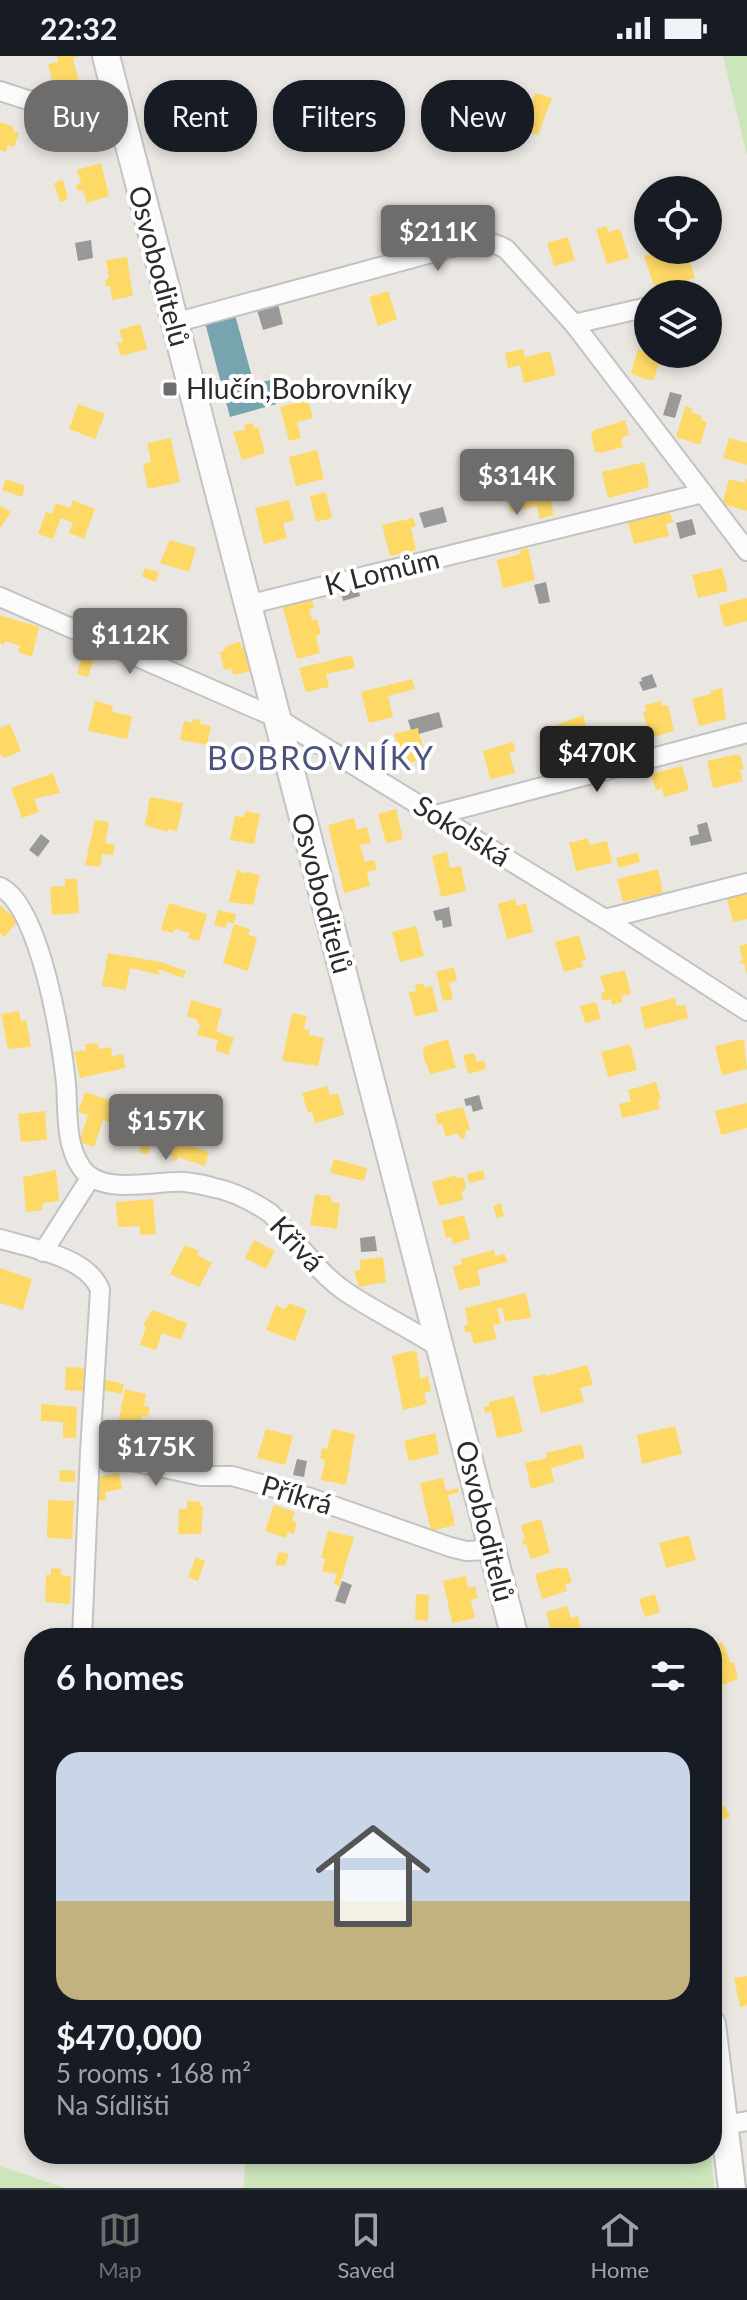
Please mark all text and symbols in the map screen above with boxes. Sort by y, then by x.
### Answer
text: 22:32 [40,10,117,46]
chip: Buy [24,80,128,152]
chip: Rent [144,80,257,152]
chip: Filters [273,80,405,152]
chip: New [421,80,534,152]
map controls [634,176,722,368]
button: locate [634,176,722,264]
street label: Osvoboditelů [122,182,198,350]
pin: $211K [382,205,494,273]
text: $211K [399,215,477,247]
button: layers [634,280,722,368]
place label: Hlučín,Bobrovníky [186,371,413,405]
marker: Hlučín,Bobrovníky [161,380,179,398]
pin: $314K [461,449,573,517]
text: $314K [478,459,556,491]
street label: K Lomům [321,540,442,602]
pin: $112K [74,608,186,676]
text: $112K [91,618,169,650]
pin: $470K [541,726,653,794]
text: $470K [558,736,636,768]
district label: BOBROVNÍKY [207,738,435,777]
street label: Sokolská [408,787,517,873]
street label: Osvoboditelů [285,809,361,977]
pin: $157K [110,1094,222,1162]
text: $157K [127,1104,205,1136]
street label: Křivá [264,1208,332,1278]
pin: $175K [100,1420,212,1488]
text: $175K [117,1430,195,1462]
street label: Osvoboditelů [450,1437,522,1605]
street label: Příkrá [258,1467,337,1521]
icon: filters [646,1654,690,1698]
text: 6 homes [56,1656,184,1697]
icon: home [301,1804,445,1948]
text: $470,000 [56,2016,202,2057]
text: 5 rooms · 168 m² [56,2057,251,2089]
text: Na Sídlišti [56,2089,169,2121]
tab: Map [98,2208,142,2283]
tab: Saved [337,2208,395,2283]
tab: Home [591,2208,649,2283]

